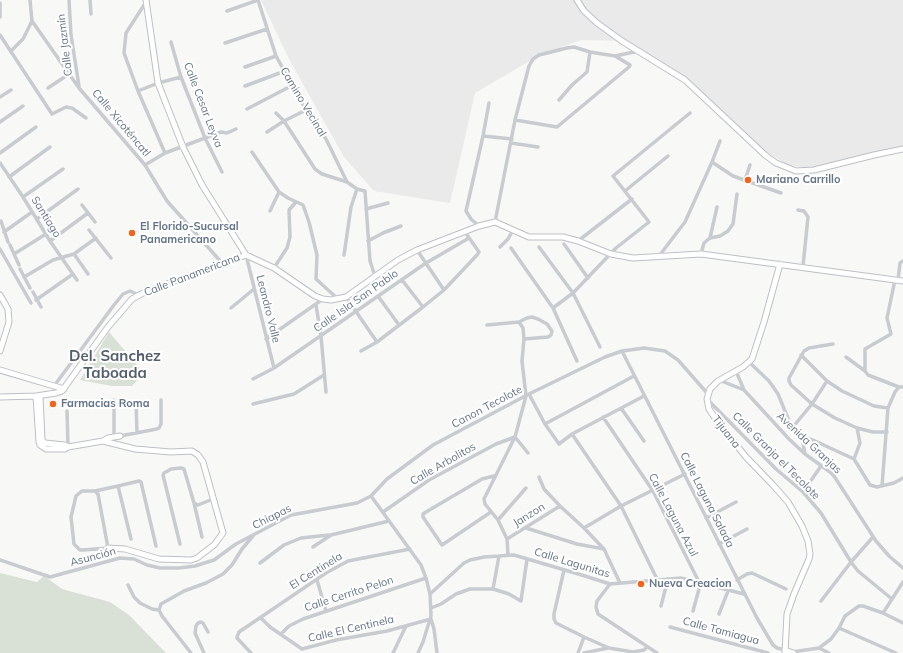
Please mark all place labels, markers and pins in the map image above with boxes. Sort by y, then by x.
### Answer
place label: Mariano Carrillo [756,173,840,187]
marker: Mariano Carrillo [743,175,753,185]
place label: El Florido-Sucursal Panamericano [140,220,239,246]
marker: El Florido-Sucursal Panamericano [127,228,137,238]
place label: Farmacias Roma [61,397,149,411]
marker: Farmacias Roma [48,399,58,409]
place label: Nueva Creacion [649,577,732,591]
marker: Nueva Creacion [636,579,646,589]

